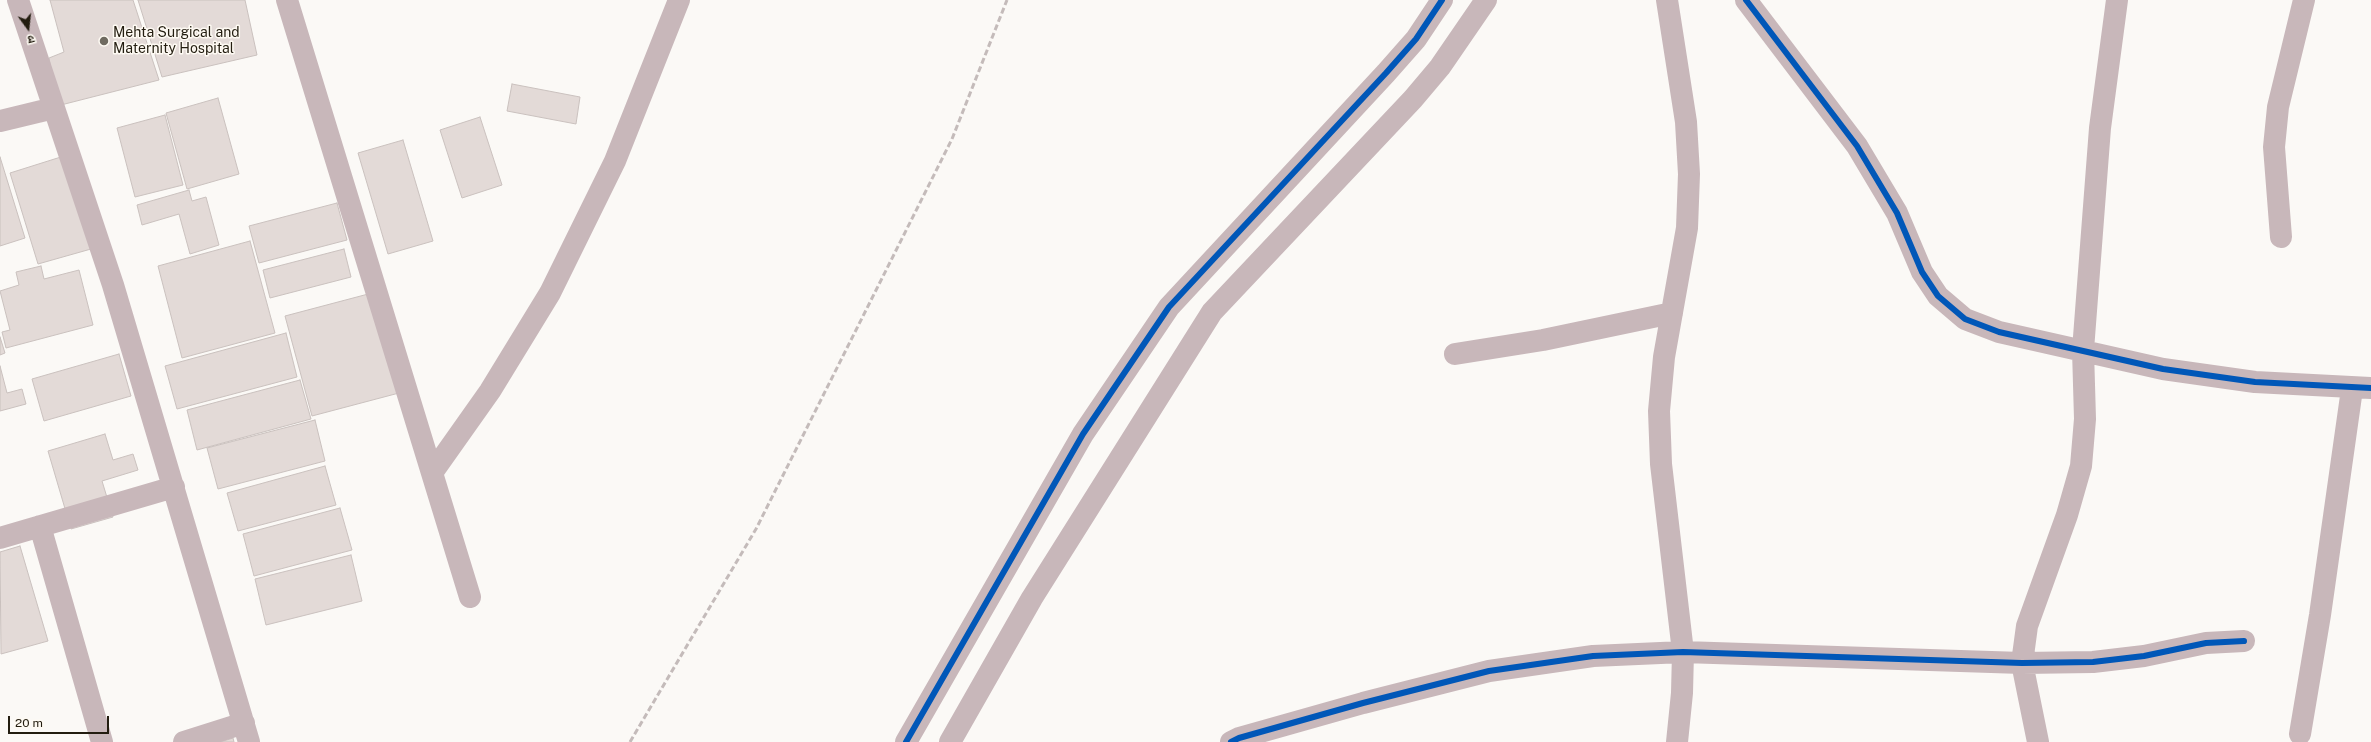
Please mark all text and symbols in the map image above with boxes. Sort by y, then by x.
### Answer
north arrow [8,8,48,48]
place label: Mehta Surgical and Maternity Hospital [113,25,240,58]
text: उ [26,33,36,46]
marker: Mehta Surgical and Maternity Hospital [98,35,110,47]
scale bar [10,708,111,734]
text: 20 m [15,716,43,730]

